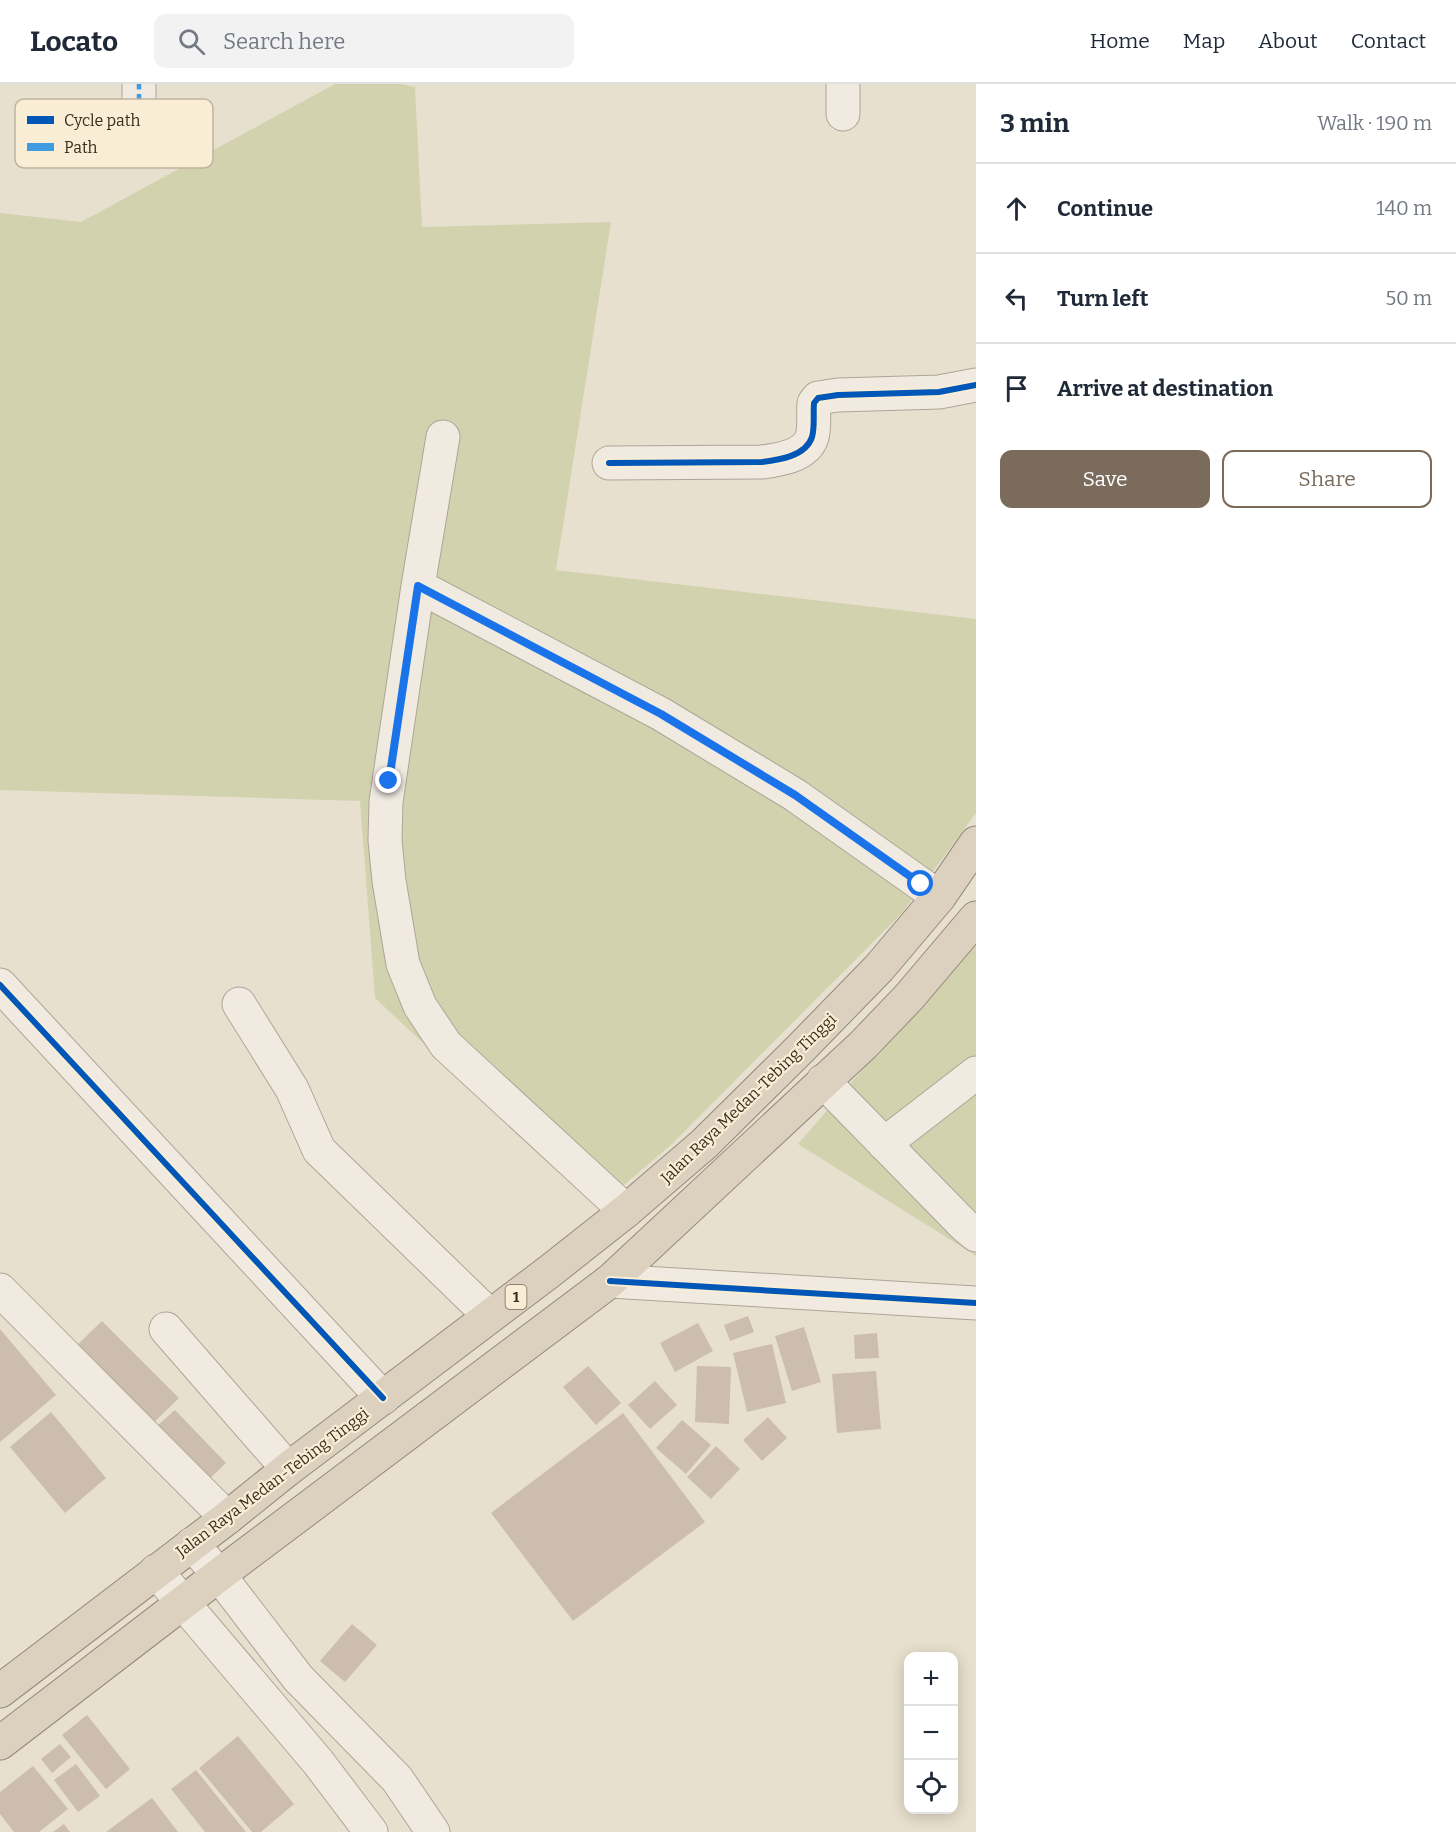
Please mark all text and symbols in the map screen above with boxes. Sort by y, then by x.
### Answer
search box [154,14,574,68]
text: Locato [30,25,118,58]
icon: search [175,25,208,58]
text: Search here [223,28,345,55]
text: Home [1090,28,1150,54]
text: Map [1183,28,1225,54]
text: About [1258,28,1318,54]
text: Contact [1351,28,1426,54]
legend [15,99,213,168]
text: 3 min [1000,108,1069,139]
text: Cycle path [64,111,140,130]
text: Walk · 190 m [1317,111,1432,135]
text: Path [64,138,98,157]
icon: ahead [1000,192,1033,225]
text: Continue [1057,195,1153,222]
text: 140 m [1376,196,1432,220]
icon: left [1000,282,1033,315]
text: Turn left [1057,285,1149,312]
text: 50 m [1385,286,1432,310]
icon: arrive [1000,372,1033,405]
text: Arrive at destination [1057,375,1273,402]
button: Save [1000,450,1210,508]
button: Share [1222,450,1432,508]
route end [375,767,401,793]
route start [907,870,933,896]
street label: Jalan Raya Medan-Tebing Tinggi [656,1009,840,1188]
road number: 1 [506,1285,526,1309]
street label: Jalan Raya Medan-Tebing Tinggi [171,1404,372,1562]
map controls [904,1652,958,1814]
button: + [904,1652,958,1706]
button: − [904,1706,958,1760]
button: locate [904,1760,958,1814]

